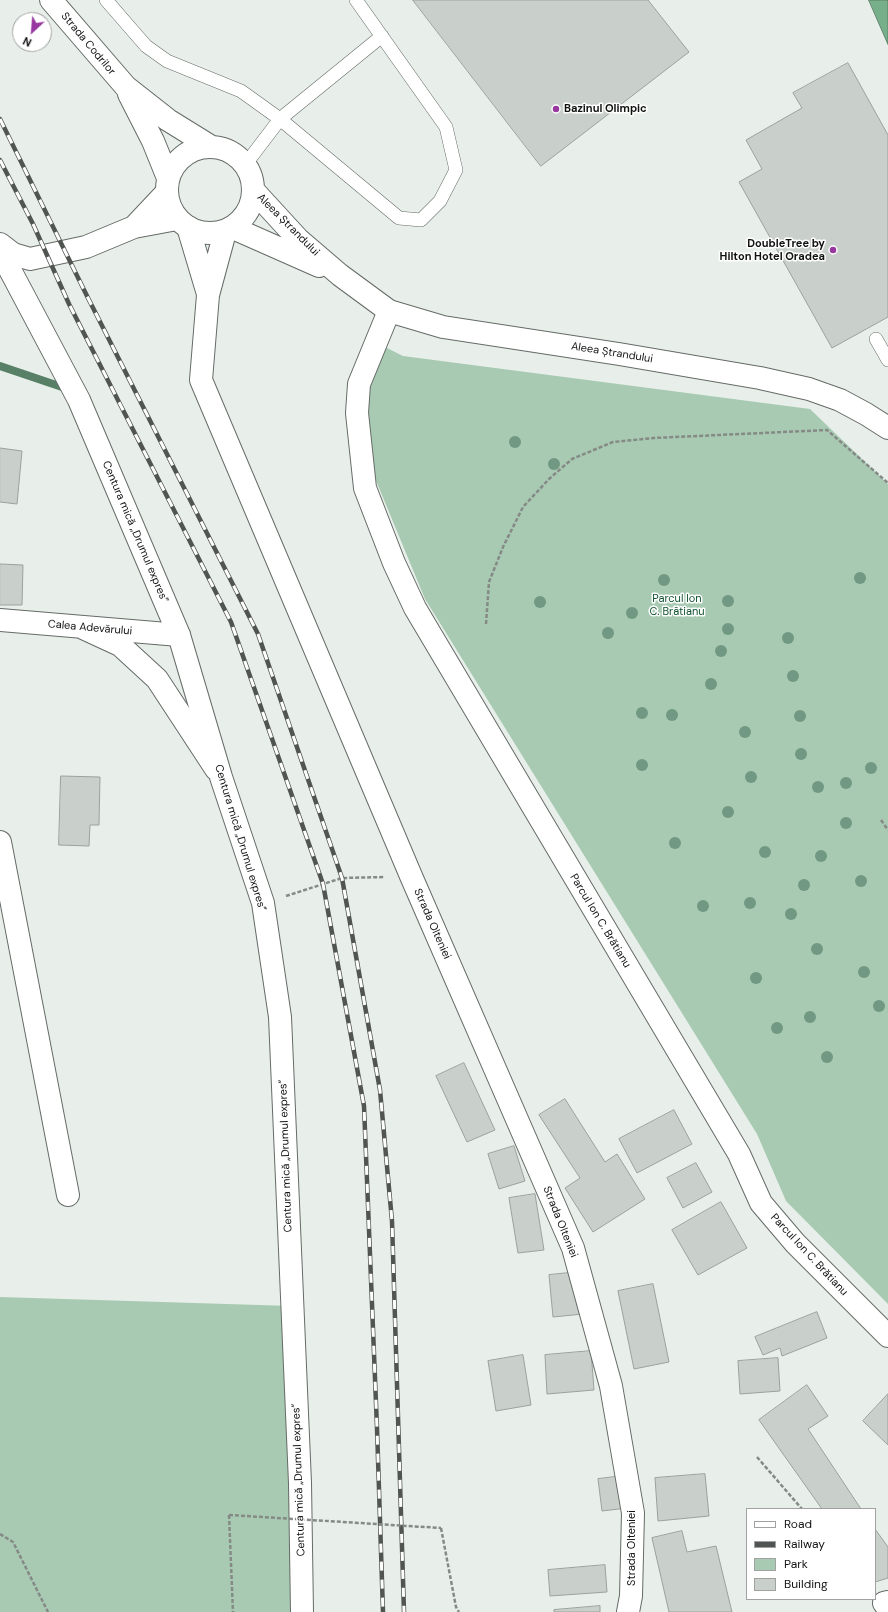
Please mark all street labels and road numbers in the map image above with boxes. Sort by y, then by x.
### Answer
street label: Strada Codrilor [58,10,118,78]
street label: Aleea Ștrandului [254,191,322,259]
street label: Aleea Ștrandului [570,340,654,366]
street label: Centura mică „Drumul expres” [99,459,171,605]
street label: Calea Adevărului [47,618,133,638]
street label: Centura mică „Drumul expres” [211,763,269,913]
street label: Parcul Ion C. Brătianu [567,872,633,970]
street label: Strada Olteniei [411,887,453,961]
street label: Centura mică „Drumul expres” [277,1079,295,1233]
street label: Strada Olteniei [540,1184,580,1260]
street label: Parcul Ion C. Brătianu [768,1211,850,1299]
street label: Centura mică „Drumul expres” [290,1403,308,1557]
street label: Strada Olteniei [625,1510,639,1586]

